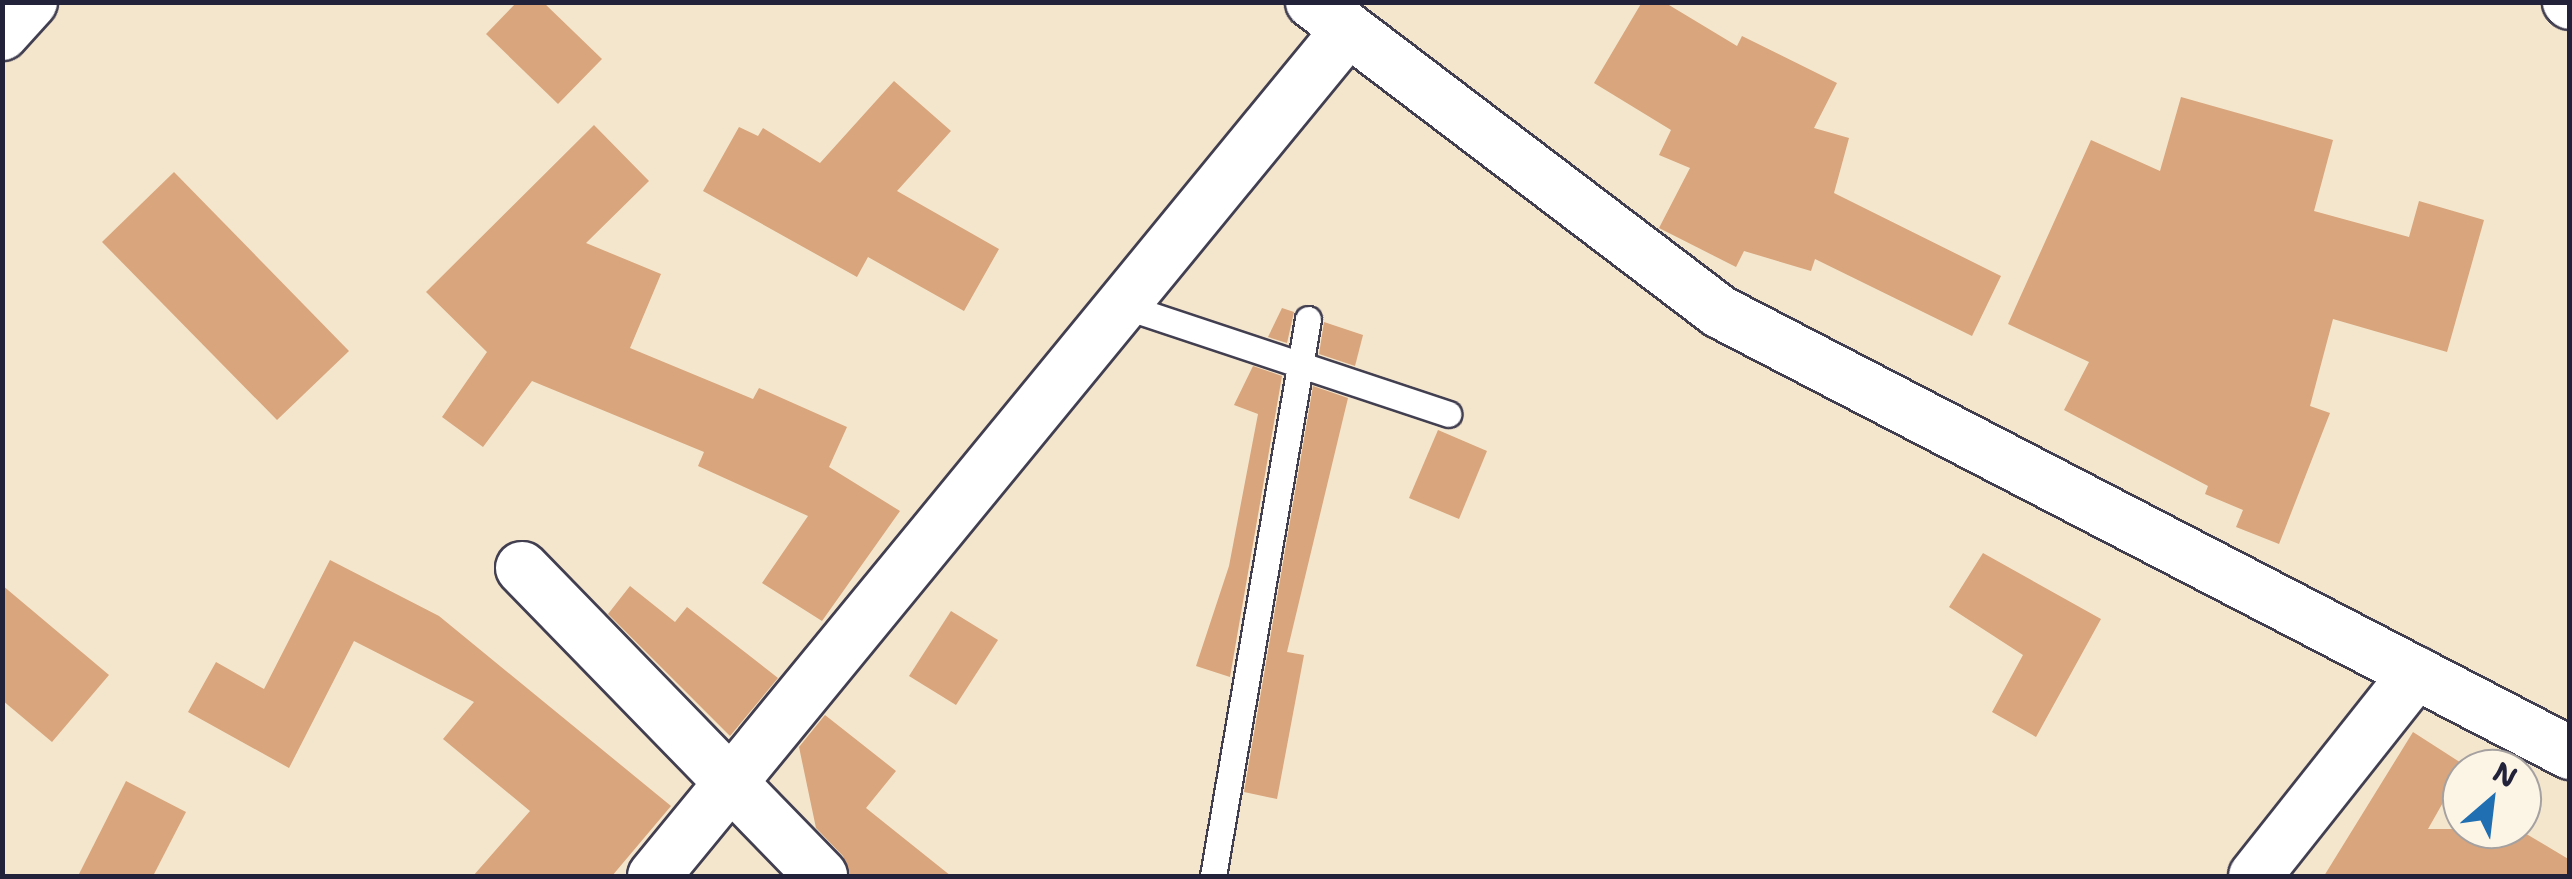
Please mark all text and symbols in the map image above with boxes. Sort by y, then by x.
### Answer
north arrow [2442,749,2542,849]
text: N [2486,752,2524,796]

